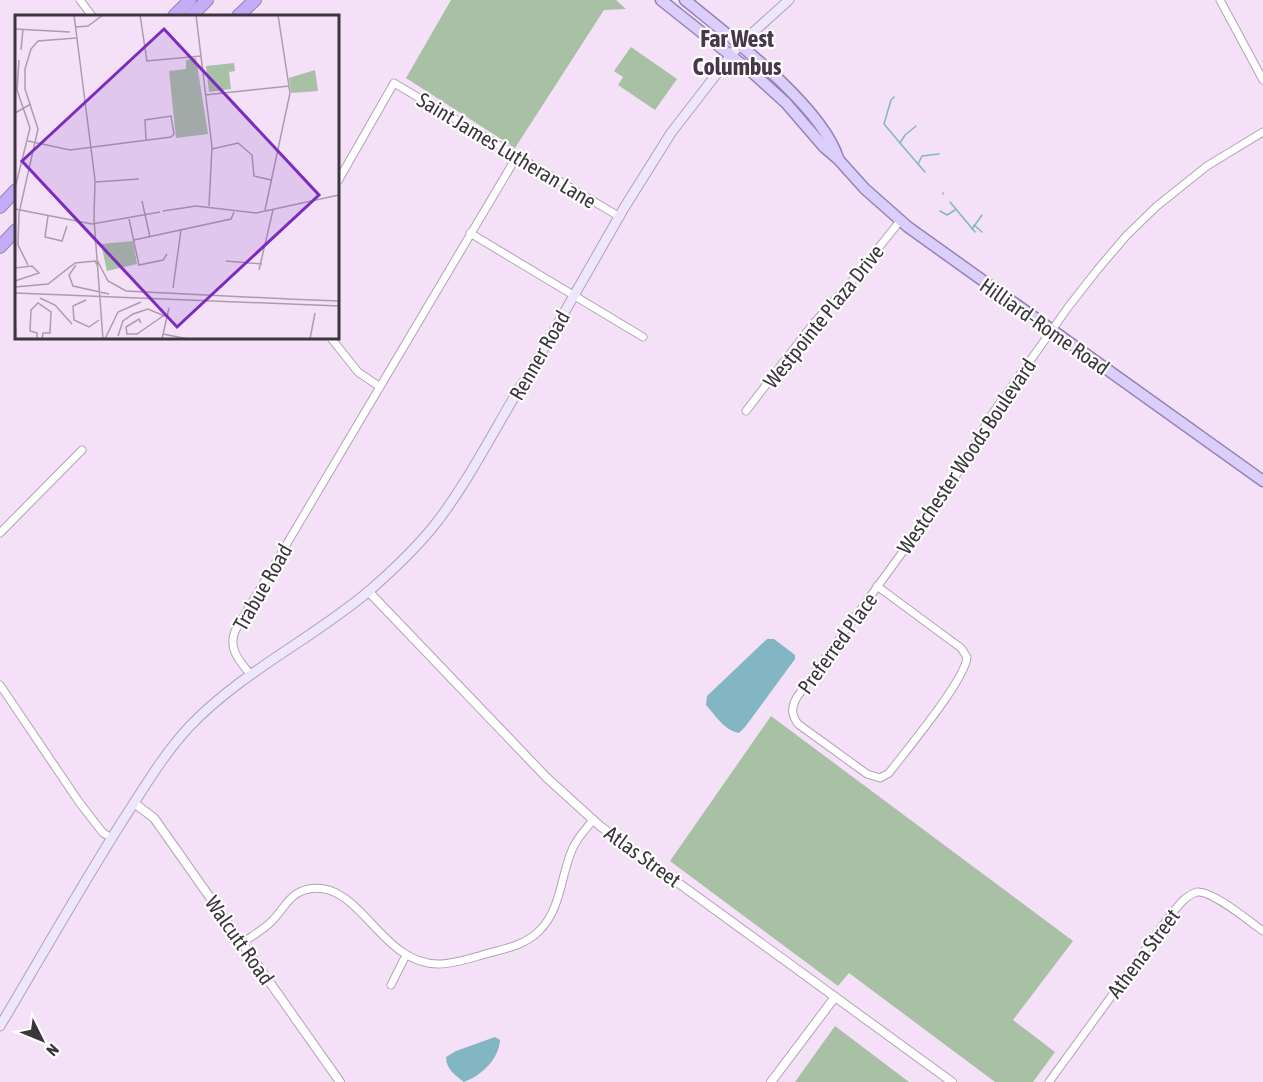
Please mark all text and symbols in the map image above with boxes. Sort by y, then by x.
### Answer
inset map [15,15,339,339]
district label: Far West Columbus [693,25,782,80]
street label: Saint James Lutheran Lane [413,87,601,213]
street label: Westpointe Plaza Drive [758,240,888,392]
street label: Hilliard-Rome Road [976,273,1114,379]
street label: Renner Road [504,306,574,404]
street label: Westchester Woods Boulevard [892,354,1040,558]
street label: Trabue Road [228,539,296,635]
street label: Preferred Place [792,588,882,698]
street label: Atlas Street [600,820,686,892]
street label: Walcutt Road [201,891,279,989]
street label: Athena Street [1102,904,1184,1002]
north arrow [12,1010,72,1070]
text: N [43,1041,63,1060]

